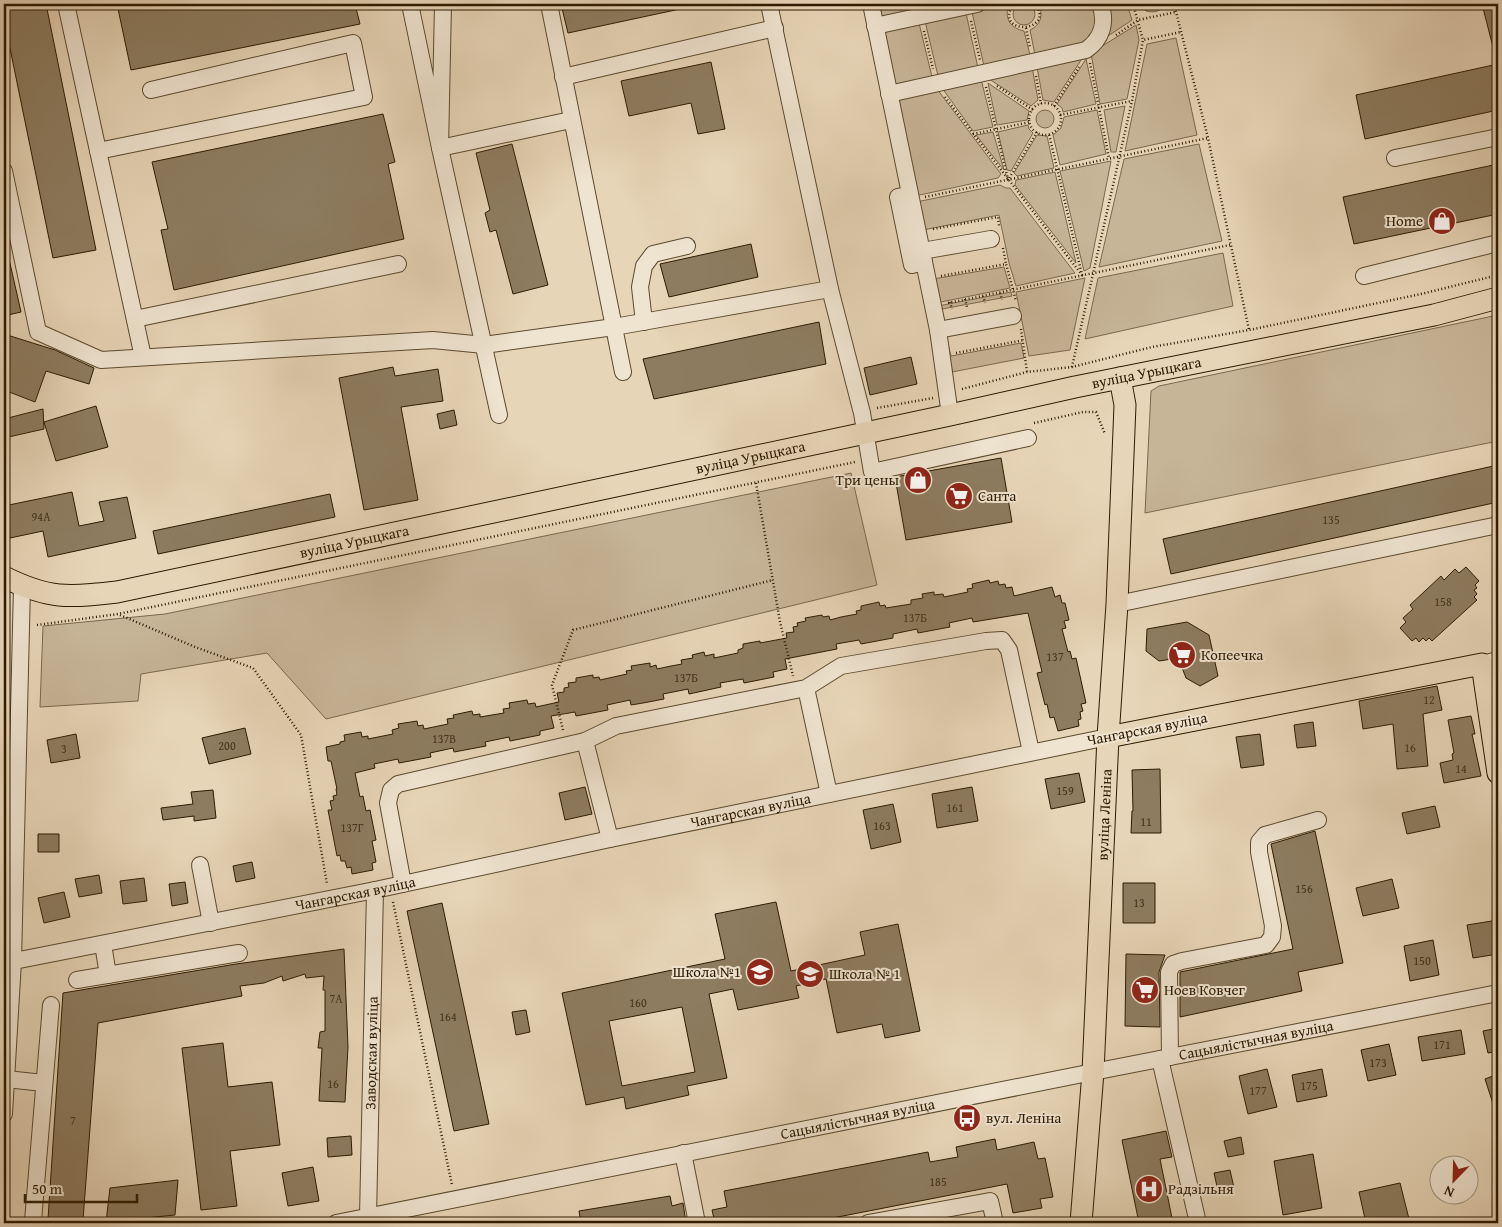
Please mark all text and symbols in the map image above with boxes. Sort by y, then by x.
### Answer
shop icon: Home [1427,206,1457,236]
place label: Home [1386,210,1423,231]
street label: вуліца Урыцкага [1090,351,1204,393]
street label: вуліца Урыцкага [694,435,808,479]
shop icon: Три цены [903,465,933,495]
place label: Три цены [835,469,899,490]
supermarket icon: Санта [944,481,974,511]
place label: Санта [978,485,1017,506]
house number: 94А [32,508,51,525]
house number: 135 [1322,511,1340,528]
street label: вуліца Урыцкага [298,519,412,563]
house number: 158 [1434,593,1452,610]
house number: 137Б [903,609,927,626]
supermarket icon: Копеечка [1167,640,1197,670]
place label: Копеечка [1201,644,1264,665]
house number: 137 [1046,648,1064,665]
house number: 137Б [674,669,698,686]
house number: 12 [1423,691,1435,708]
street label: Чангарская вуліца [1085,706,1210,750]
house number: 137В [432,730,456,747]
house number: 200 [218,737,236,754]
house number: 16 [1404,739,1416,756]
house number: 3 [61,740,67,757]
house number: 14 [1455,760,1467,777]
street label: вуліца Леніна [1091,768,1117,861]
house number: 159 [1056,782,1074,799]
street label: Чангарская вуліца [688,787,813,832]
house number: 161 [946,799,964,816]
house number: 11 [1140,813,1152,830]
house number: 163 [873,817,891,834]
house number: 137Г [340,819,364,836]
street label: Чангарская вуліца [293,870,418,916]
house number: 156 [1295,880,1313,897]
house number: 13 [1133,894,1145,911]
house number: 150 [1413,952,1431,969]
school or university icon: Школа №1 [745,957,775,987]
school or university icon: Школа № 1 [795,959,825,989]
place label: Школа №1 [673,961,741,982]
place label: Школа № 1 [829,963,900,984]
supermarket icon: Ноев Ковчег [1130,975,1160,1005]
place label: Ноев Ковчег [1164,979,1246,1000]
house number: 7А [329,990,343,1007]
house number: 160 [629,994,647,1011]
street label: Заводская вуліца [359,995,383,1110]
house number: 164 [439,1008,457,1025]
street label: Сацыялістычная вуліца [1177,1014,1336,1065]
house number: 171 [1433,1036,1451,1053]
house number: 173 [1369,1054,1387,1071]
house number: 16 [327,1075,339,1092]
house number: 175 [1300,1077,1318,1094]
house number: 177 [1249,1082,1267,1099]
street label: Сацыялістычная вуліца [779,1093,937,1144]
bus stop icon: вул. Леніна [952,1103,982,1133]
place label: вул. Леніна [986,1107,1062,1128]
house number: 7 [70,1112,76,1129]
north arrow [1430,1154,1480,1204]
scale bar [25,1172,138,1204]
house number: 185 [929,1173,947,1190]
hospital icon: Радзільня [1134,1174,1164,1204]
text: 50 m [32,1178,63,1199]
place label: Радзільня [1168,1178,1234,1199]
text: N [1440,1181,1457,1203]

